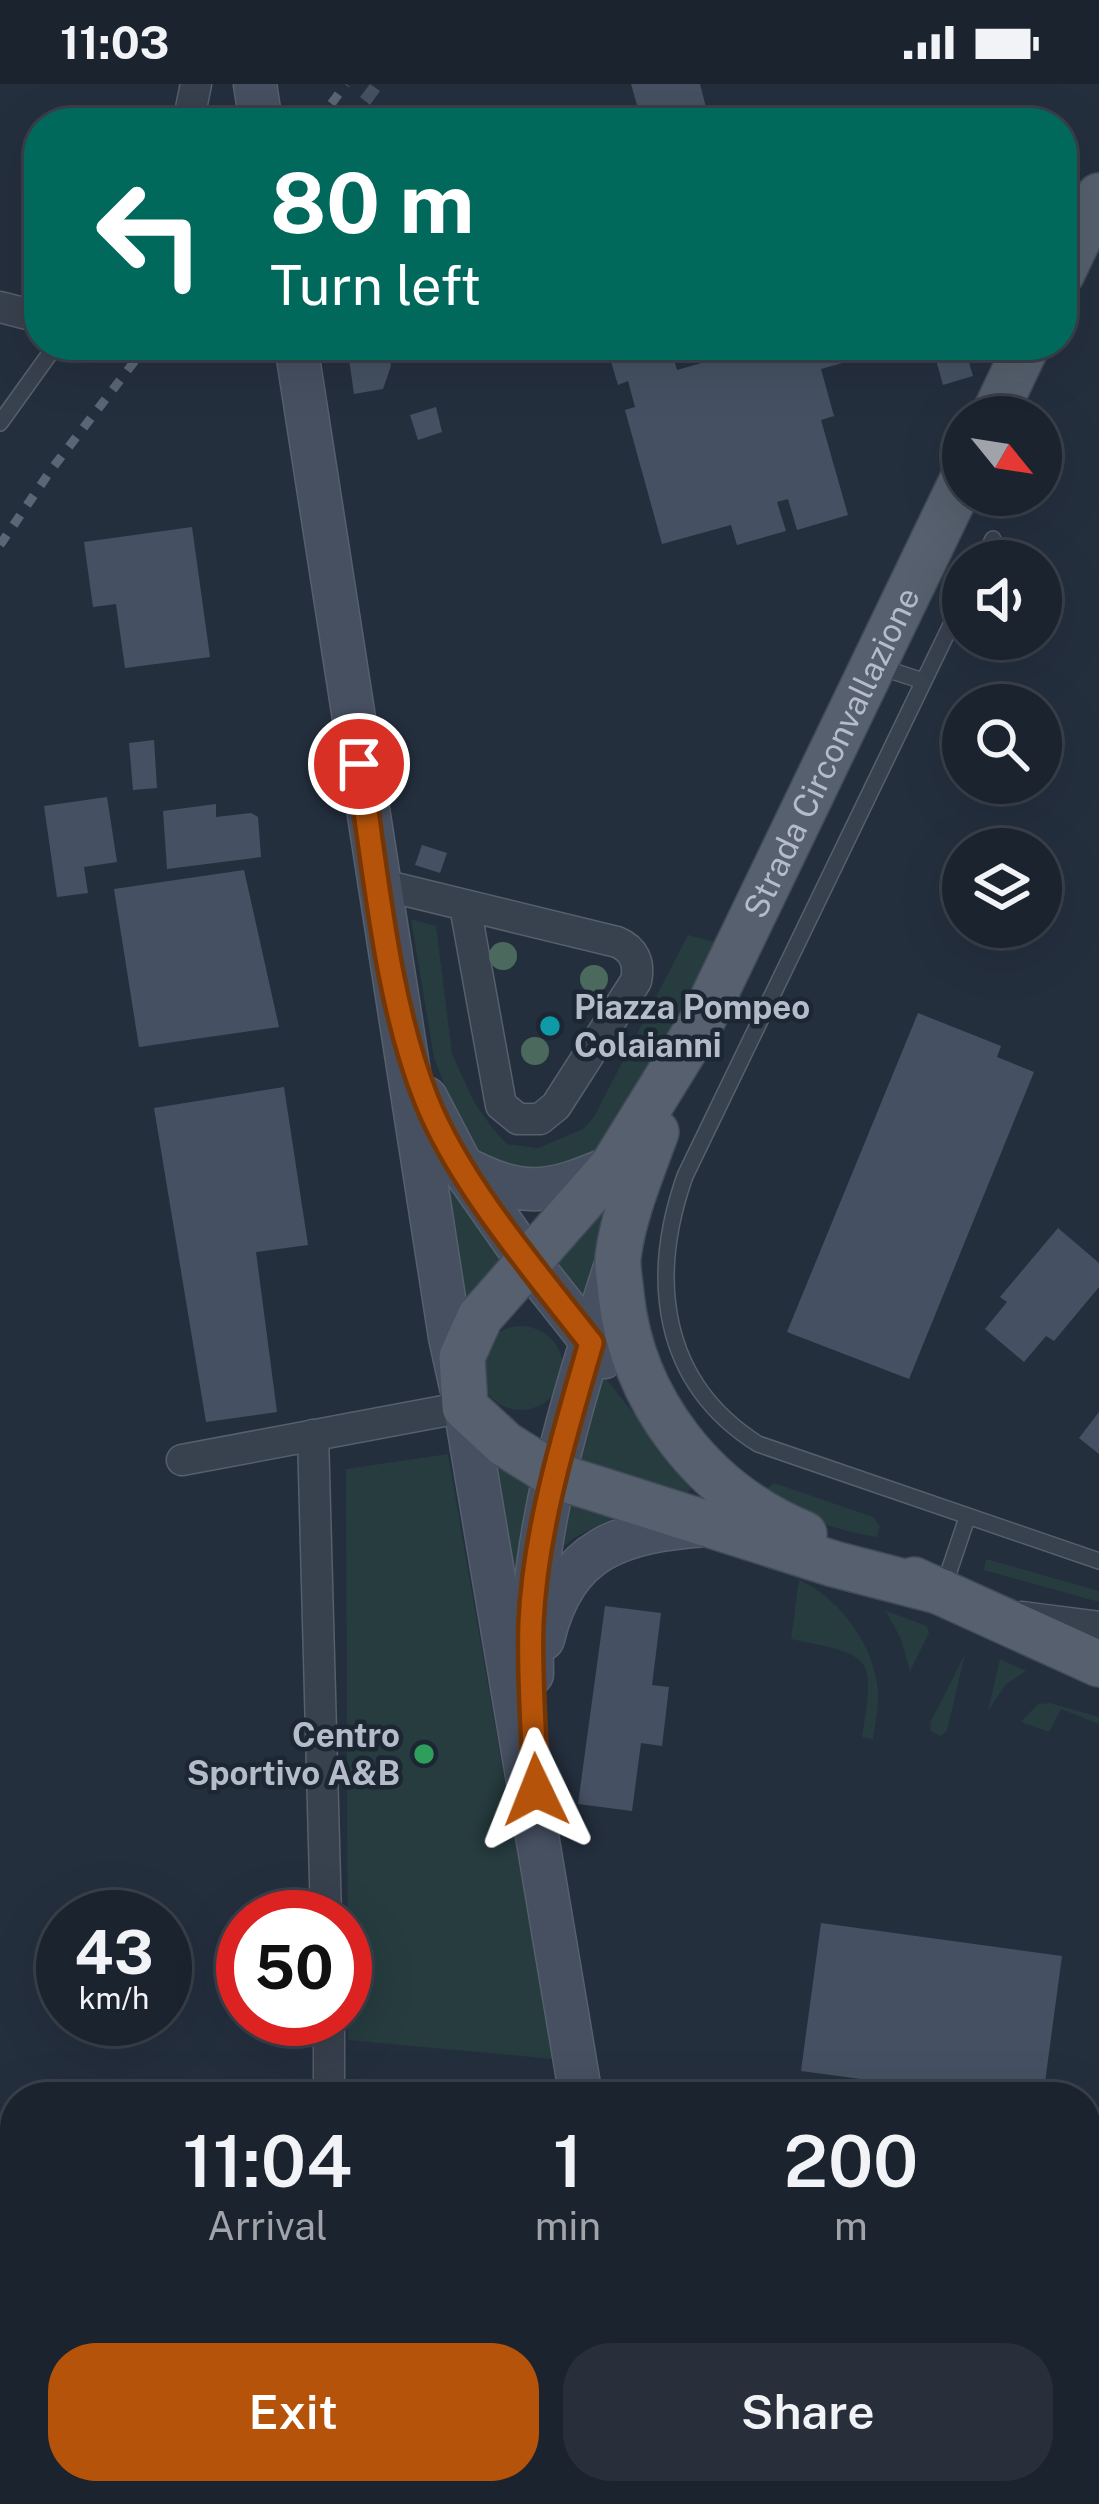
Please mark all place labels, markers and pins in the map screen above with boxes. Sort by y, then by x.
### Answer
pin [308,713,410,815]
place label: Piazza Pompeo Colaianni [574,988,810,1064]
marker: Piazza Pompeo Colaianni [537,1013,563,1039]
place label: Centro Sportivo A&B [187,1716,400,1792]
marker: Centro Sportivo A&B [411,1741,437,1767]

